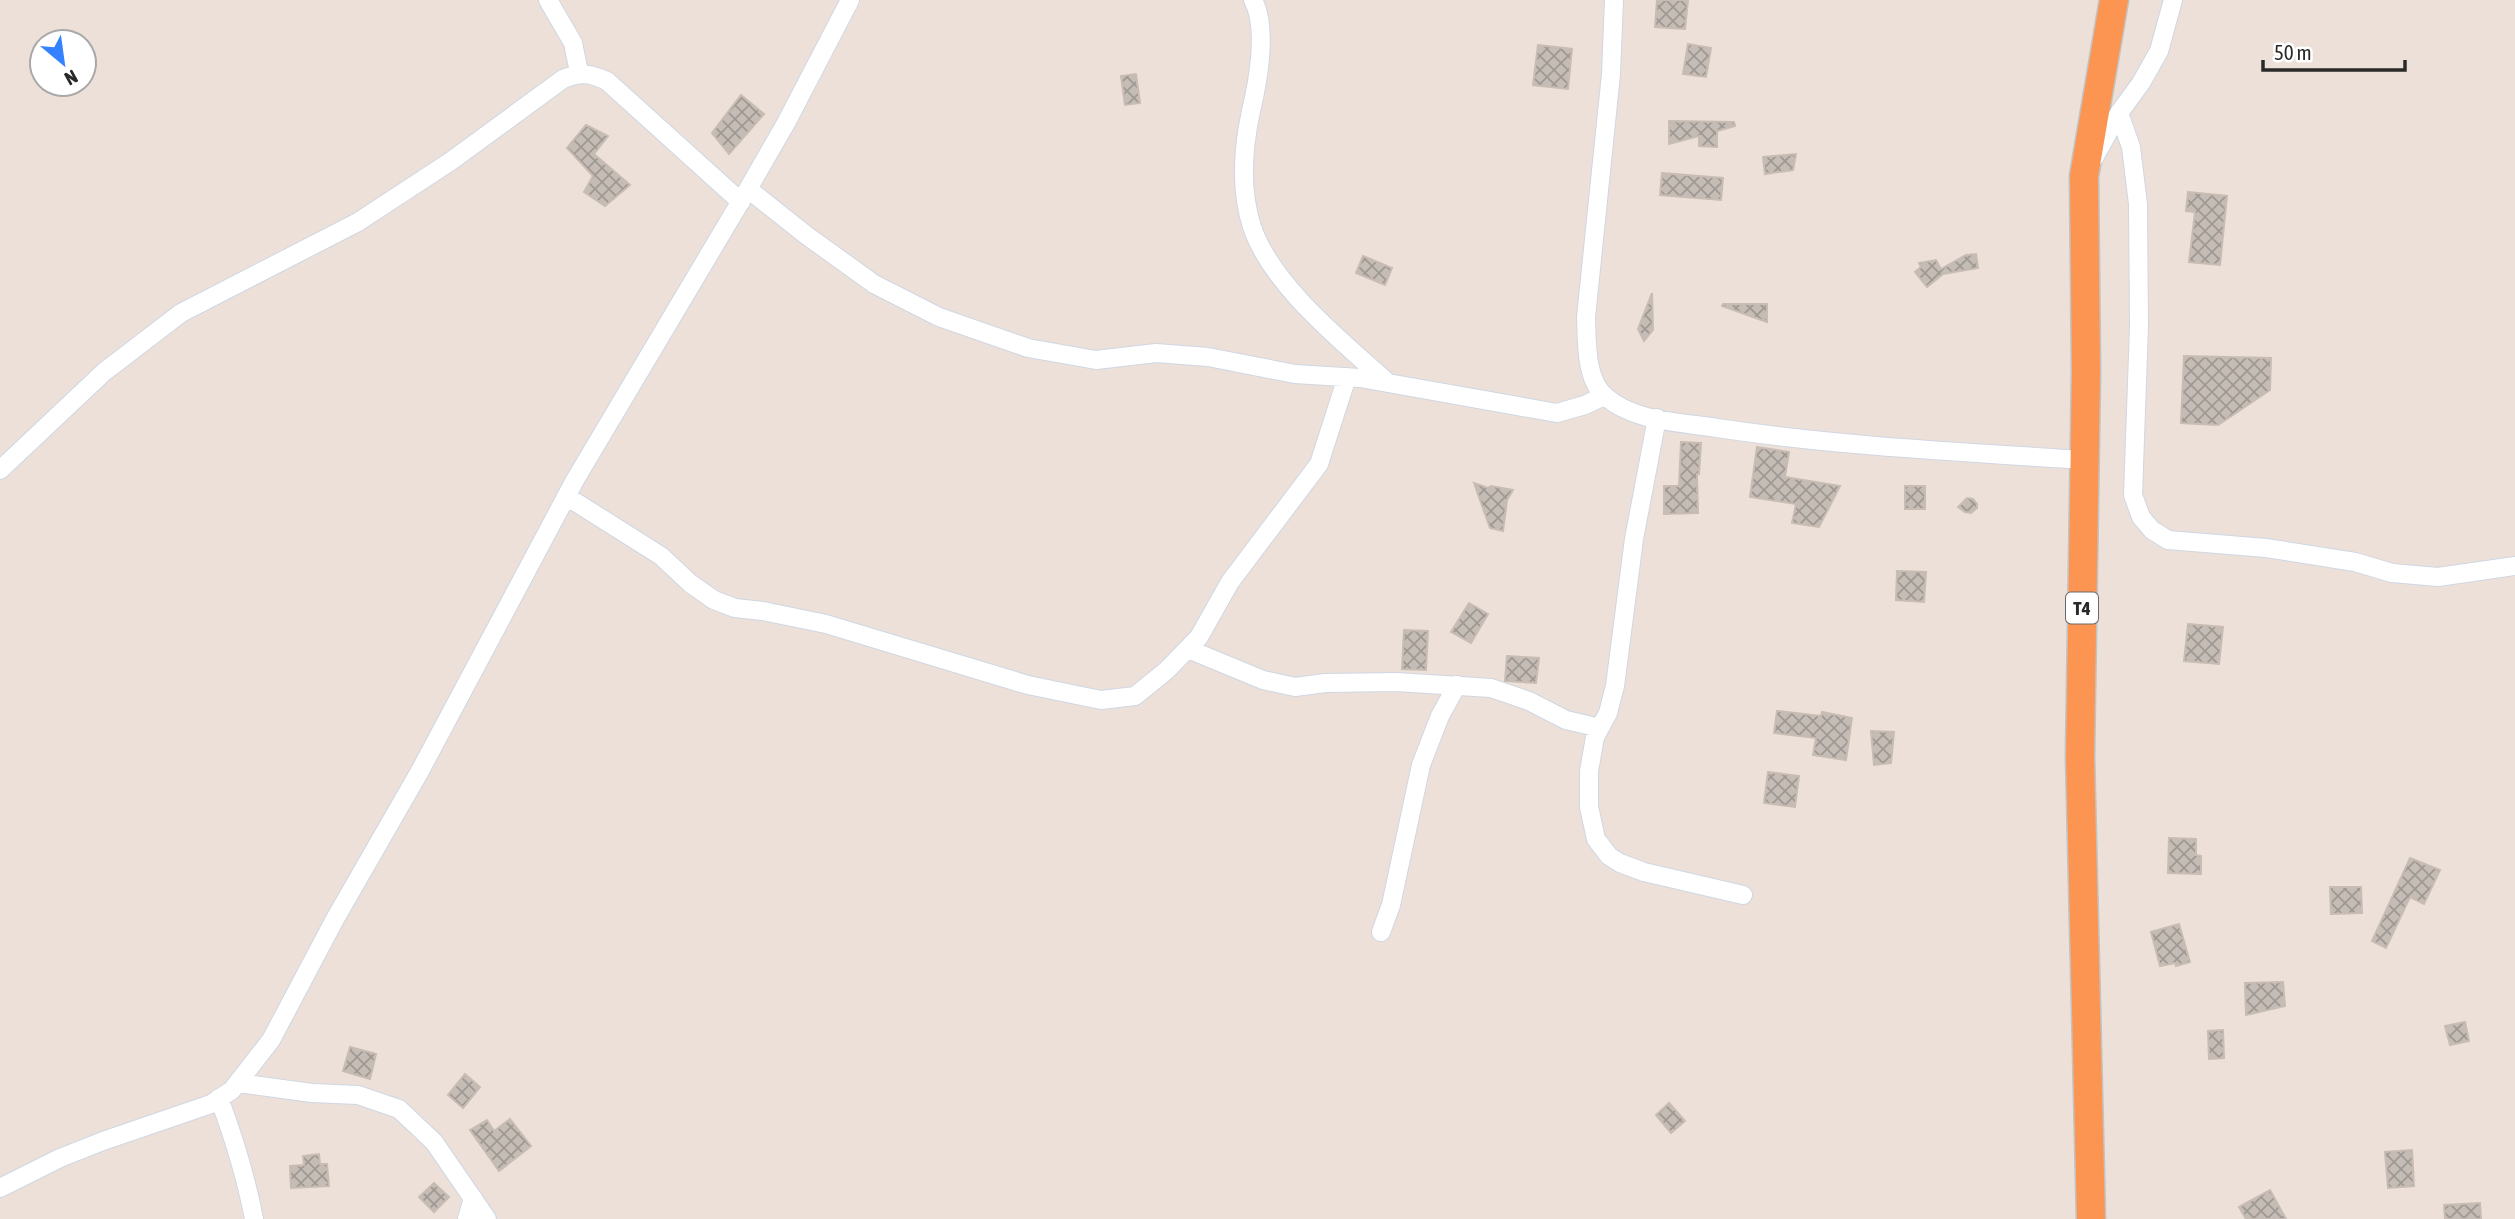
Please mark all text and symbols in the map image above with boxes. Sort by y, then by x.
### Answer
north arrow [28,28,98,98]
scale bar [2263,28,2405,72]
text: 50 m [2274,40,2312,64]
text: N [61,66,81,90]
road number: T4 [2066,593,2098,624]

